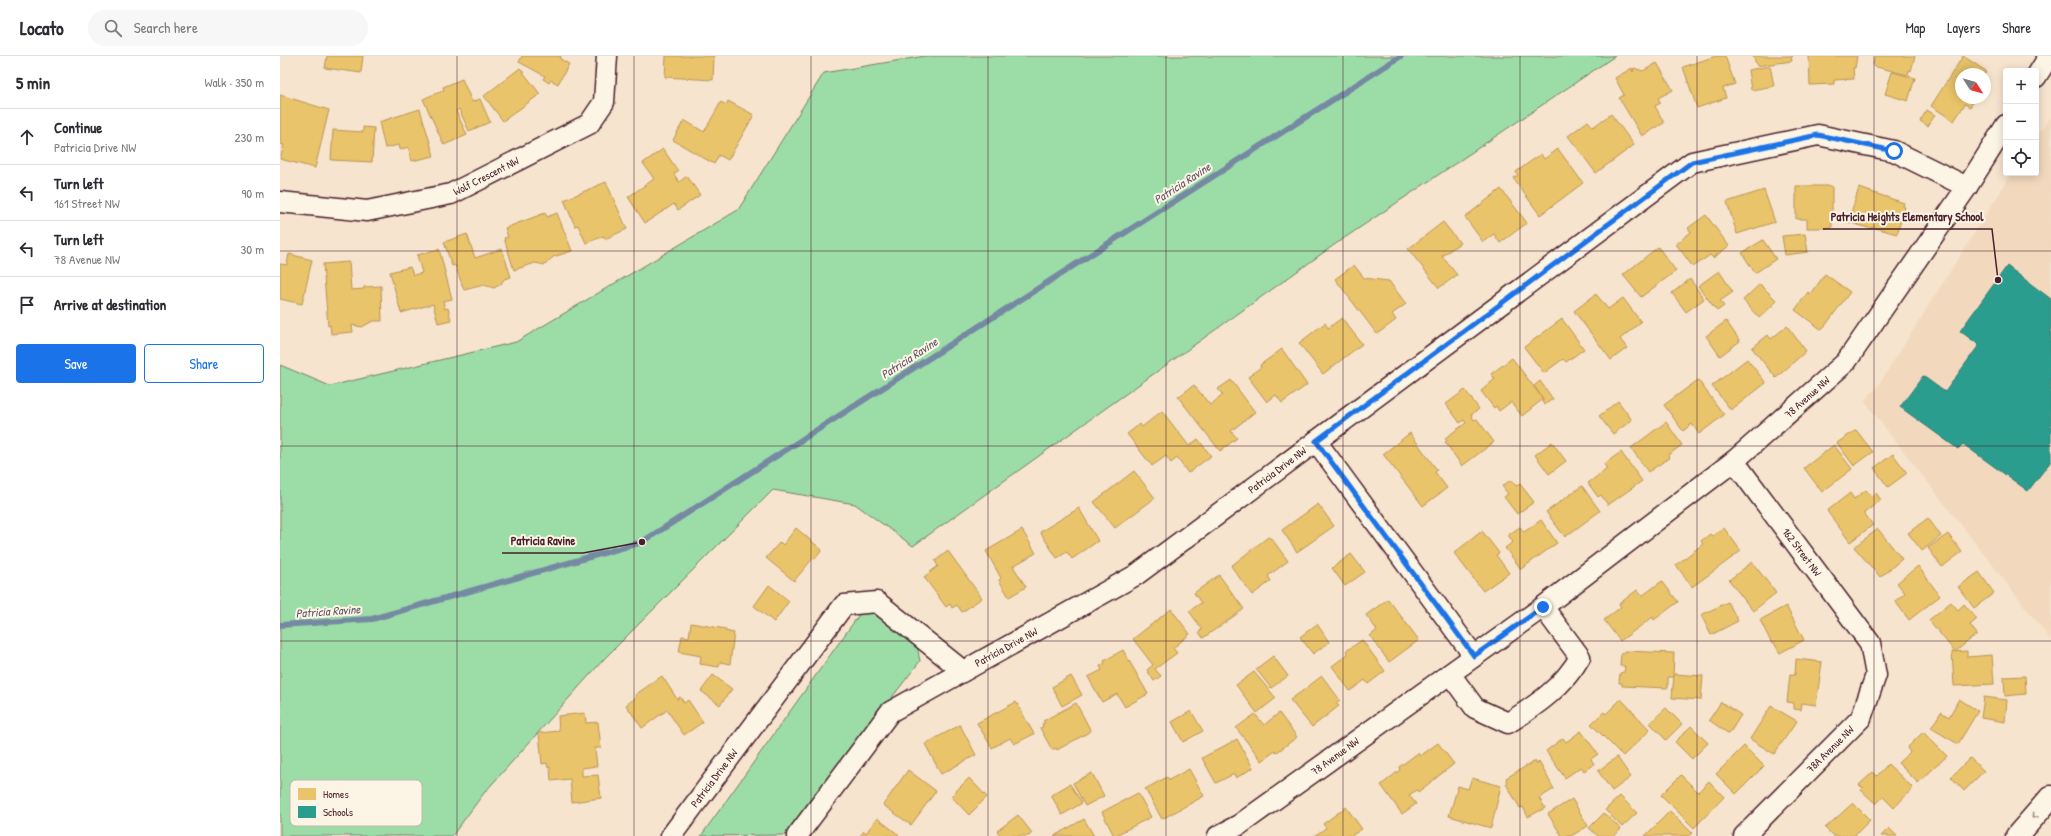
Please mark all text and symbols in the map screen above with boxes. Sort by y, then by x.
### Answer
search box [88,10,368,46]
text: Locato [20,15,64,41]
icon: search [102,17,124,39]
text: Search here [134,17,198,38]
text: Map [1905,18,1925,37]
text: Layers [1947,18,1980,37]
text: Share [2002,18,2031,37]
north arrow [1955,68,1991,104]
map controls [2003,68,2039,176]
button: + [2003,68,2039,104]
text: 5 min [16,71,50,94]
text: Walk · 350 m [204,73,264,91]
button: − [2003,104,2039,140]
text: Continue [54,117,102,138]
icon: ahead [16,126,38,148]
text: 230 m [234,128,264,146]
text: Patricia Drive NW [54,138,136,156]
button: locate [2003,140,2039,176]
route start [1885,142,1903,160]
street label: Wolf Crescent NW [451,153,521,199]
water label: Patricia Ravine [1150,158,1215,208]
text: Turn left [54,173,104,194]
icon: left [16,182,38,204]
text: 90 m [242,184,264,202]
text: 161 Street NW [54,194,120,212]
callout: Patricia Heights Elementary School [1823,205,1992,229]
text: Patricia Heights Elementary School [1831,208,1984,226]
text: Turn left [54,229,104,250]
icon: left [16,238,38,260]
text: 30 m [241,240,264,258]
text: 78 Avenue NW [54,250,120,268]
icon: arrive [16,294,38,316]
text: Arrive at destination [54,294,166,315]
water label: Patricia Ravine [877,333,942,383]
button: Save [16,344,136,383]
button: Share [144,344,264,383]
street label: 78 Avenue NW [1782,373,1833,421]
street label: Patricia Drive NW [1245,443,1309,497]
street label: 162 Street NW [1779,525,1825,579]
callout: Patricia Ravine [502,529,583,553]
text: Patricia Ravine [511,532,576,549]
route end [1534,598,1552,616]
water label: Patricia Ravine [295,600,362,622]
street label: Patricia Drive NW [972,624,1040,670]
street label: 78A Avenue NW [1803,722,1857,776]
street label: 78 Avenue NW [1308,734,1362,778]
street label: Patricia Drive NW [687,746,741,810]
legend [290,780,422,826]
text: Homes [323,787,349,801]
text: Schools [323,805,353,819]
one-way arrow [2032,812,2039,819]

